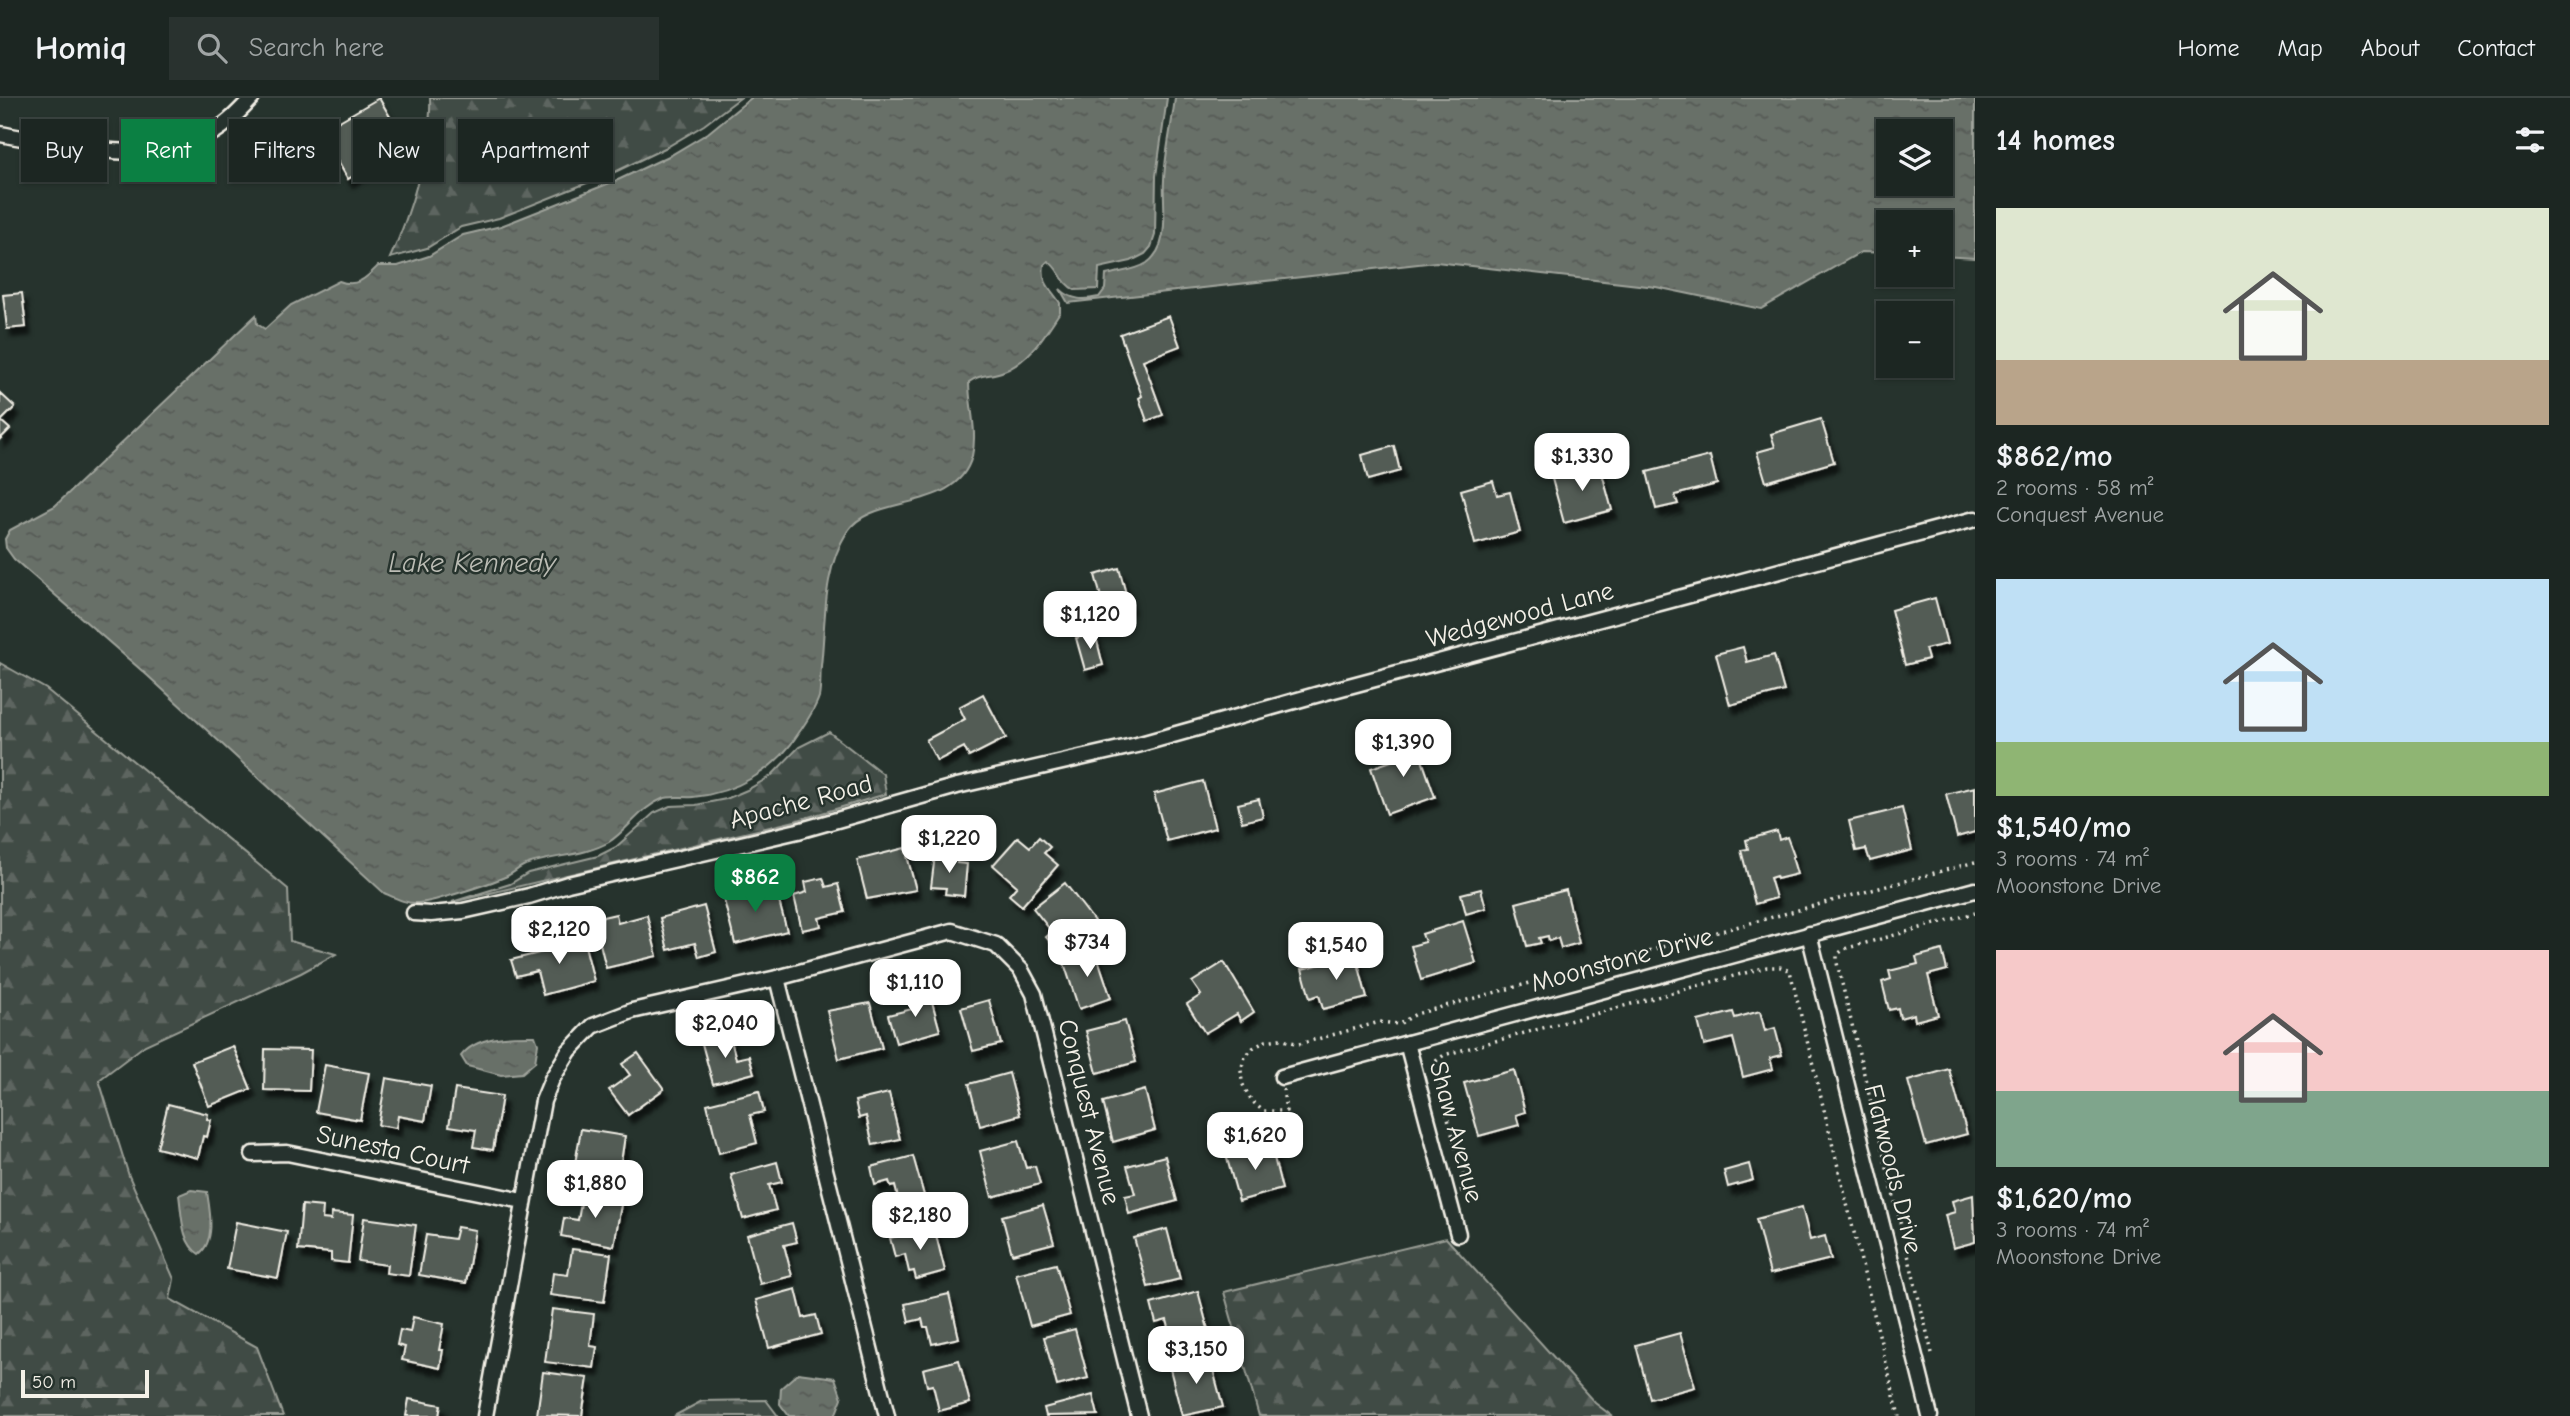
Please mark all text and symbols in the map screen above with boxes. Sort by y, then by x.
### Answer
search box [169,17,659,80]
text: Homiq [35,29,127,67]
icon: search [193,29,231,67]
text: Search here [249,33,384,63]
text: Home [2178,34,2239,62]
text: Map [2277,34,2323,62]
text: About [2361,34,2419,62]
text: Contact [2457,34,2535,62]
chip: Buy [21,119,107,182]
chip: Rent [121,119,215,182]
chip: Filters [229,119,339,182]
chip: New [353,119,444,182]
chip: Apartment [458,119,613,182]
map controls [1876,119,1953,378]
button: layers [1876,119,1953,196]
icon: filters [2511,121,2549,159]
text: 14 homes [1996,123,2115,158]
button: + [1876,210,1953,287]
icon: home [2210,253,2336,379]
button: − [1876,301,1953,378]
pin: $1,330 [1525,434,1639,493]
text: $862/mo [1996,439,2113,474]
text: $1,330 [1550,442,1614,469]
text: 2 rooms · 58 m² [1996,474,2154,501]
text: Conquest Avenue [1996,501,2164,528]
water label: Lake Kennedy [388,547,557,579]
street label: Wedgewood Lane [1423,576,1617,654]
pin: $1,120 [1033,592,1147,651]
text: $1,120 [1060,600,1120,627]
icon: home [2210,624,2336,750]
pin: $1,390 [1346,720,1460,779]
text: $1,390 [1371,728,1435,755]
street label: Apache Road [726,769,876,835]
text: $1,540/mo [1996,810,2131,845]
pin: $1,220 [892,816,1006,875]
text: $1,220 [917,824,981,851]
text: 3 rooms · 74 m² [1996,845,2149,872]
pin: $862 [714,854,796,914]
text: $862 [730,863,780,890]
text: Moonstone Drive [1996,872,2161,899]
pin: $2,120 [502,906,616,966]
text: $2,120 [527,915,591,942]
pin: $734 [1046,920,1128,979]
street label: Moonstone Drive [1528,921,1716,999]
pin: $1,540 [1279,922,1393,982]
text: $734 [1064,928,1110,955]
text: $1,540 [1304,931,1368,958]
pin: $1,110 [858,960,972,1019]
text: $1,110 [886,968,944,995]
icon: home [2210,995,2336,1121]
pin: $2,040 [668,1000,782,1060]
text: $2,040 [692,1009,758,1036]
street label: Conquest Avenue [1051,1016,1127,1208]
street label: Shaw Avenue [1423,1058,1489,1206]
street label: Flatwoods Drive [1857,1081,1929,1257]
pin: $1,620 [1198,1112,1312,1172]
street label: Sunesta Court [314,1119,474,1181]
text: $1,620 [1223,1121,1287,1148]
pin: $1,880 [538,1160,652,1220]
text: $1,880 [563,1169,627,1196]
text: $1,620/mo [1996,1181,2132,1216]
pin: $2,180 [863,1192,977,1252]
text: $2,180 [888,1201,952,1228]
text: 3 rooms · 74 m² [1996,1216,2149,1243]
text: Moonstone Drive [1996,1243,2161,1270]
pin: $3,150 [1139,1326,1253,1386]
text: $3,150 [1164,1335,1228,1362]
scale bar [21,1367,149,1399]
text: 50 m [32,1371,76,1393]

